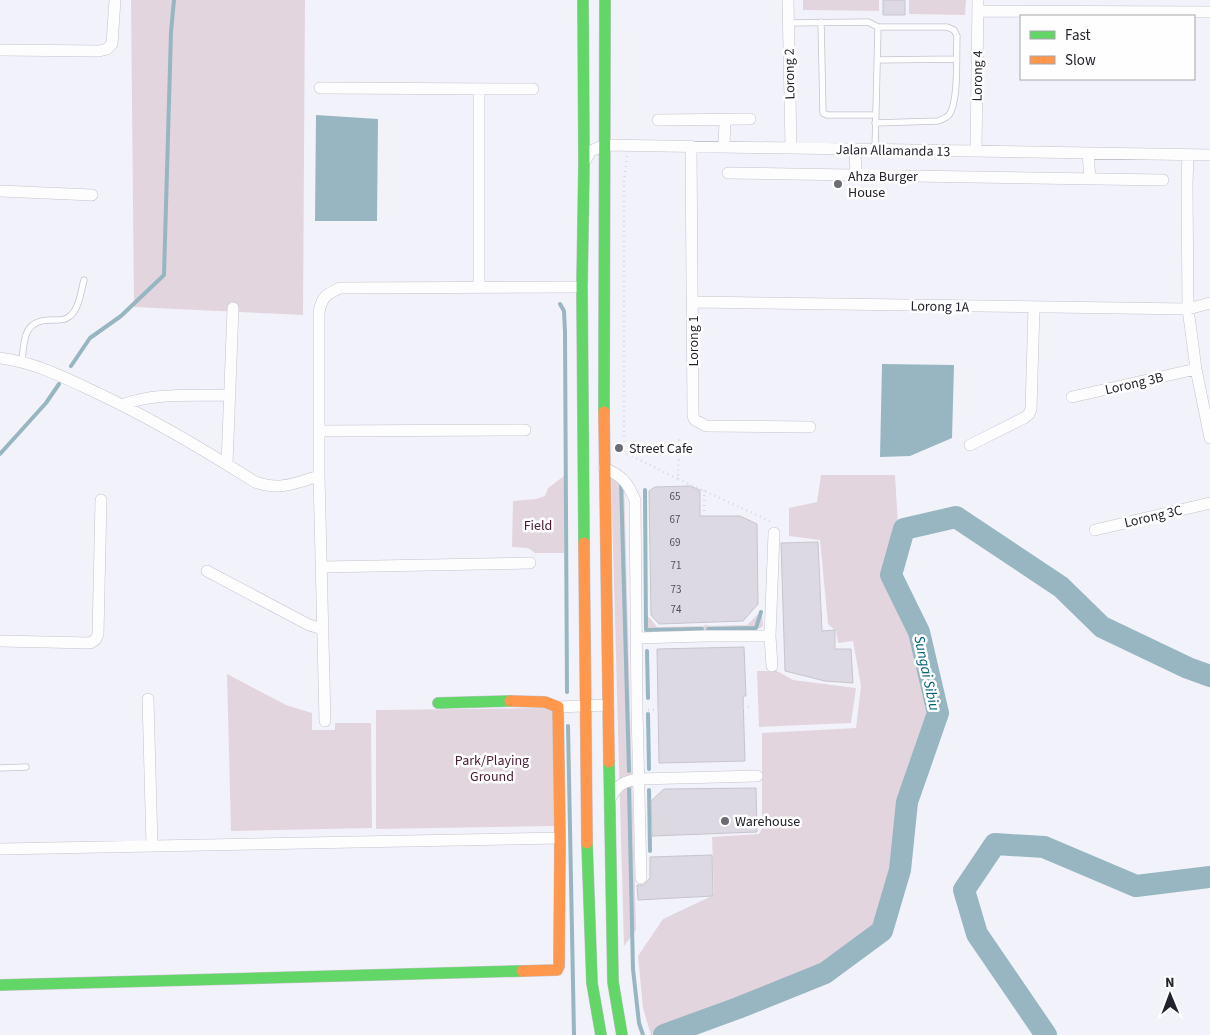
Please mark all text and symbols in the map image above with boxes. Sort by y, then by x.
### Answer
legend [1020,15,1195,80]
text: Fast [1065,25,1091,46]
street label: Lorong 2 [780,48,800,100]
street label: Lorong 4 [968,50,988,102]
text: Slow [1065,50,1096,71]
street label: Jalan Allamanda 13 [836,140,950,162]
place label: Ahza Burger House [848,167,918,203]
marker: Ahza Burger House [832,178,844,190]
street label: Lorong 1A [911,296,970,318]
street label: Lorong 1 [684,315,704,367]
street label: Lorong 3B [1103,368,1165,400]
place label: Street Cafe [629,439,693,459]
marker: Street Cafe [613,442,625,454]
house number: 65 [670,489,680,504]
street label: Lorong 3C [1122,501,1184,533]
house number: 67 [670,512,680,527]
park label: Field [524,516,552,536]
house number: 69 [670,535,680,550]
house number: 71 [671,558,681,573]
house number: 73 [671,582,681,597]
house number: 74 [671,602,682,617]
water label: Sungai Sibiu [908,634,945,713]
park label: Park/Playing Ground [455,751,529,787]
place label: Warehouse [735,812,800,832]
marker: Warehouse [719,815,731,827]
north arrow [1145,970,1195,1020]
text: N [1165,973,1175,993]

